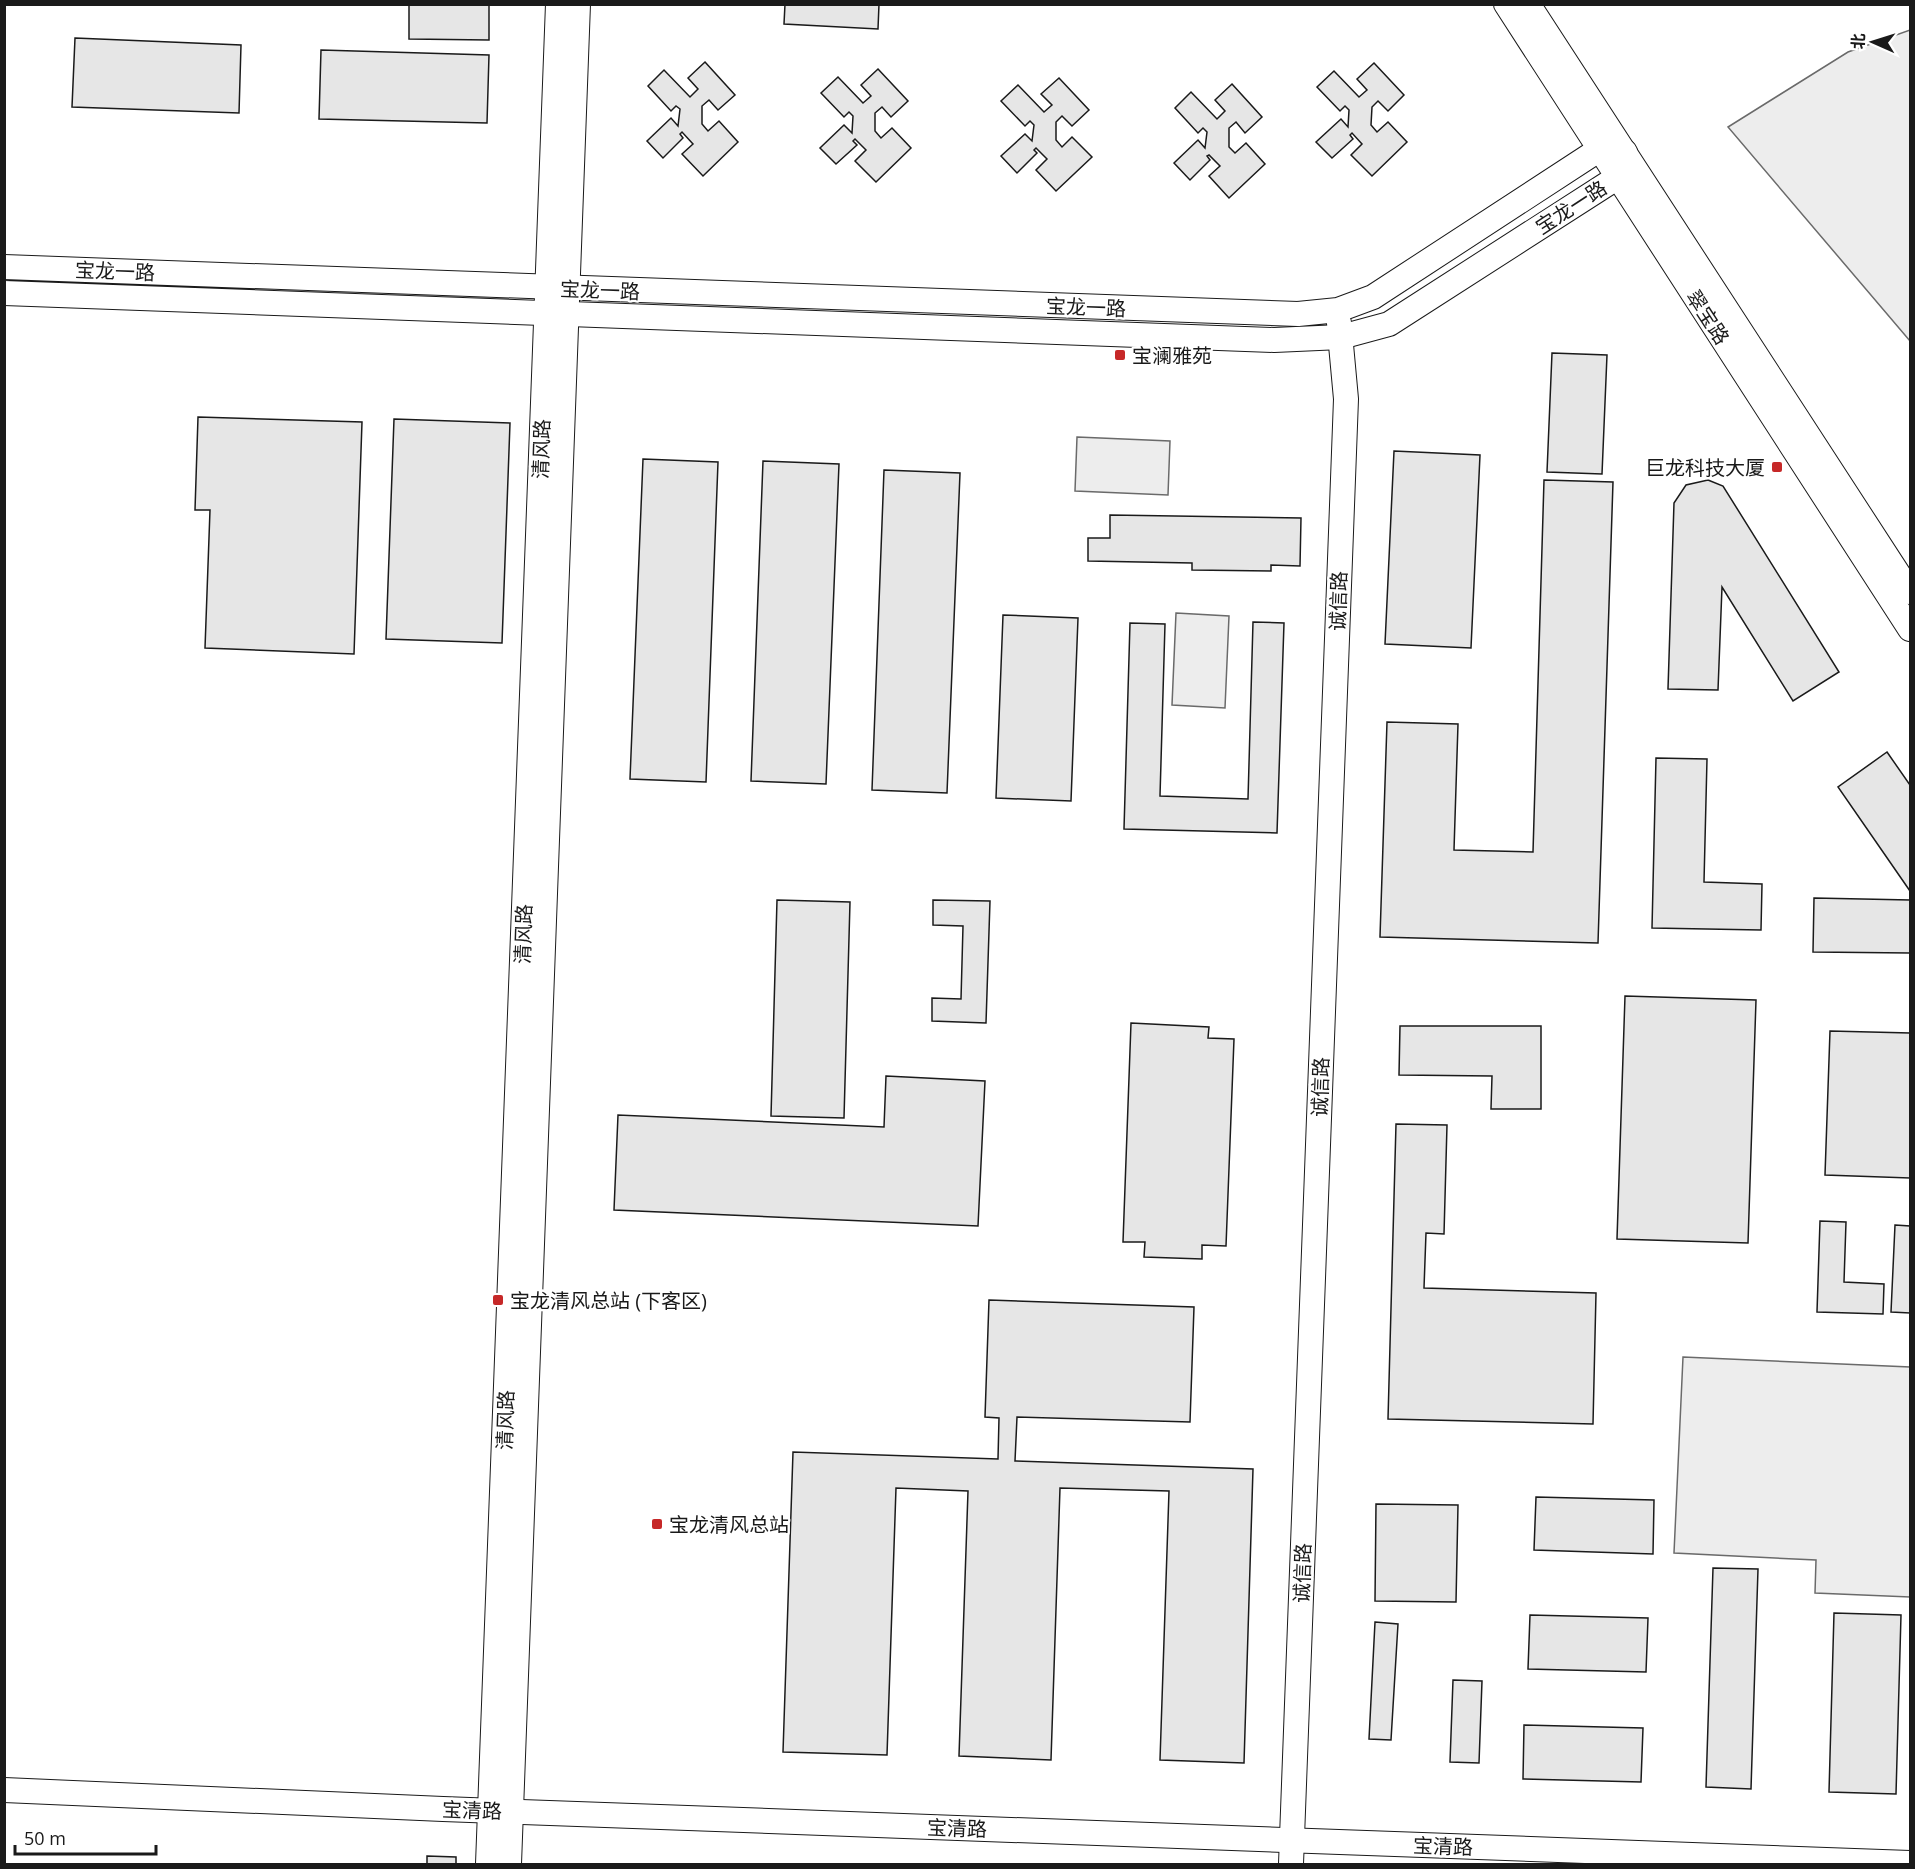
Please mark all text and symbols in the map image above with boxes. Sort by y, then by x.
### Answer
north arrow [1843,12,1903,72]
text: 北 [1847,33,1869,50]
street label: 宝龙一路 [1530,174,1612,240]
street label: 宝龙一路 [75,256,155,286]
street label: 宝龙一路 [560,275,640,305]
street label: 翠宝路 [1680,284,1736,350]
street label: 宝龙一路 [1046,292,1126,322]
place label: 宝澜雅苑 [1132,342,1212,369]
marker: 宝澜雅苑 [1113,348,1127,362]
street label: 清风路 [526,419,556,479]
place label: 巨龙科技大厦 [1645,454,1765,481]
marker: 巨龙科技大厦 [1770,460,1784,474]
street label: 诚信路 [1323,571,1353,631]
street label: 清风路 [508,904,538,964]
street label: 诚信路 [1305,1057,1335,1117]
place label: 宝龙清风总站 (下客区) [510,1287,707,1314]
marker: 宝龙清风总站 (下客区) [491,1293,505,1307]
street label: 清风路 [490,1390,520,1450]
place label: 宝龙清风总站 [669,1511,789,1538]
marker: 宝龙清风总站 [650,1517,664,1531]
street label: 诚信路 [1287,1543,1317,1603]
street label: 宝清路 [442,1795,502,1825]
street label: 宝清路 [927,1813,987,1843]
scale bar [15,1818,156,1856]
text: 50 m [24,1826,66,1850]
street label: 宝清路 [1413,1831,1473,1861]

